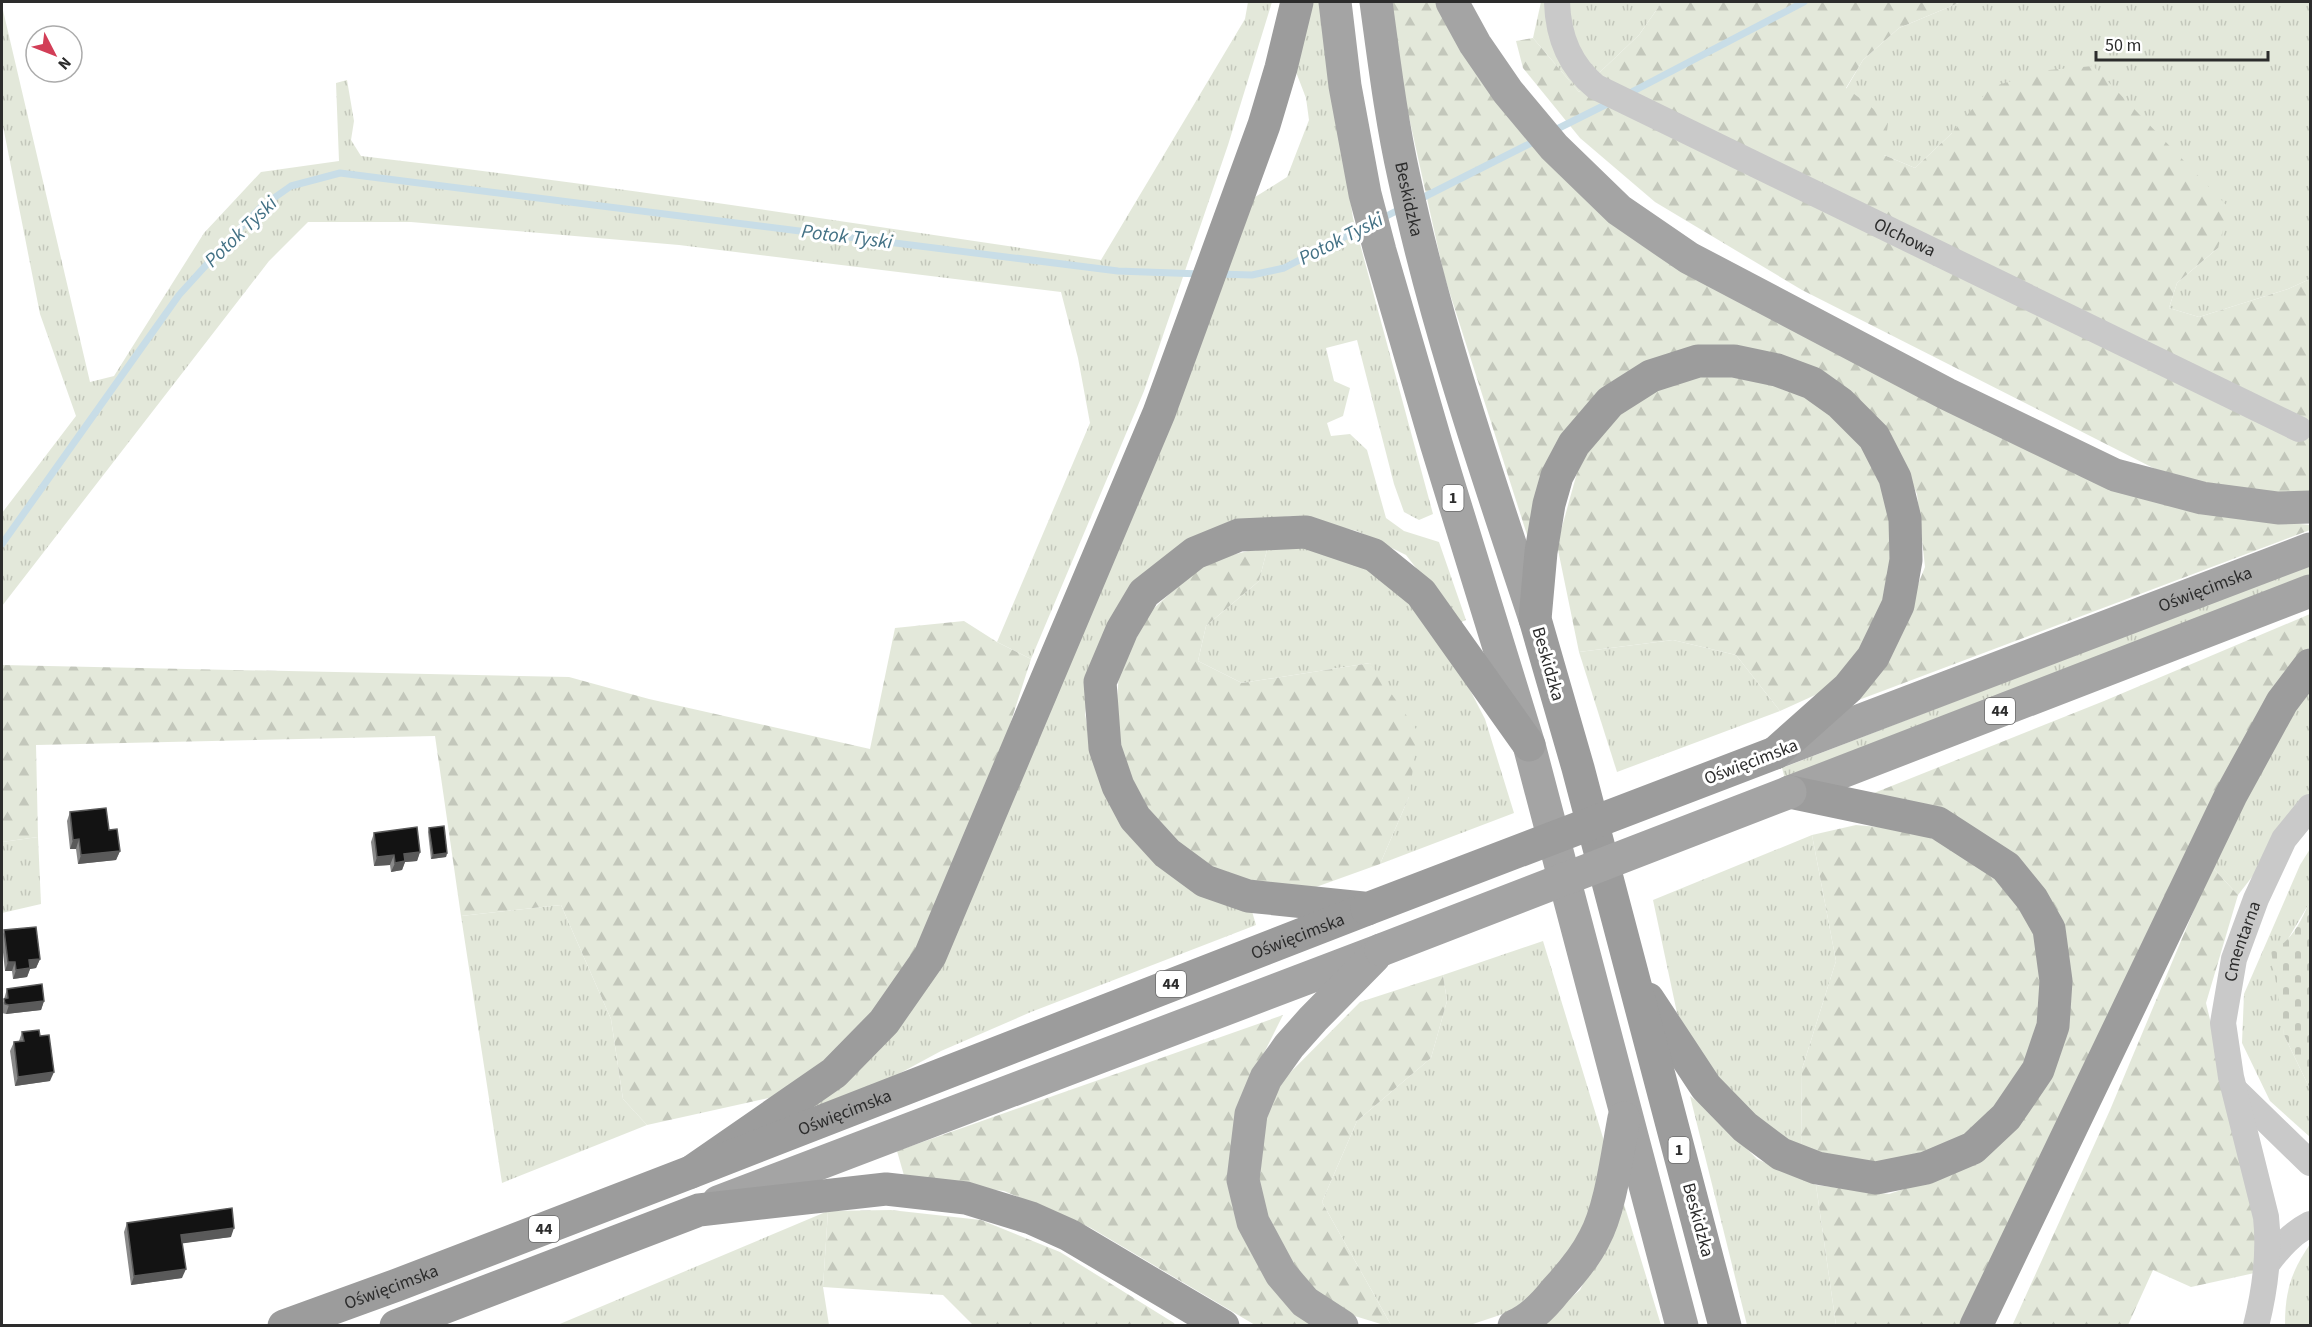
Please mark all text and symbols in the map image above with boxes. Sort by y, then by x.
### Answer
north arrow [24,24,84,84]
scale bar [2096,24,2268,62]
text: 50 m [2105,33,2141,58]
text: N [53,52,76,75]
street label: Beskidzka [1389,160,1430,239]
water label: Potok Tyski [198,190,284,274]
water label: Potok Tyski [1294,206,1388,272]
street label: Olchowa [1870,211,1940,263]
water label: Potok Tyski [800,218,894,257]
road number: 1 [1442,485,1464,511]
street label: Oświęcimska [2154,560,2256,618]
street label: Beskidzka [1526,624,1570,704]
road number: 44 [1985,698,2015,724]
street label: Oświęcimska [1700,733,1802,791]
street label: Cmentarna [2218,897,2267,984]
street label: Oświęcimska [1247,906,1348,966]
road number: 44 [1156,971,1186,997]
street label: Oświęcimska [794,1083,895,1142]
road number: 1 [1668,1137,1690,1163]
street label: Beskidzka [1676,1180,1720,1260]
road number: 44 [529,1216,559,1242]
street label: Oświęcimska [340,1258,442,1316]

